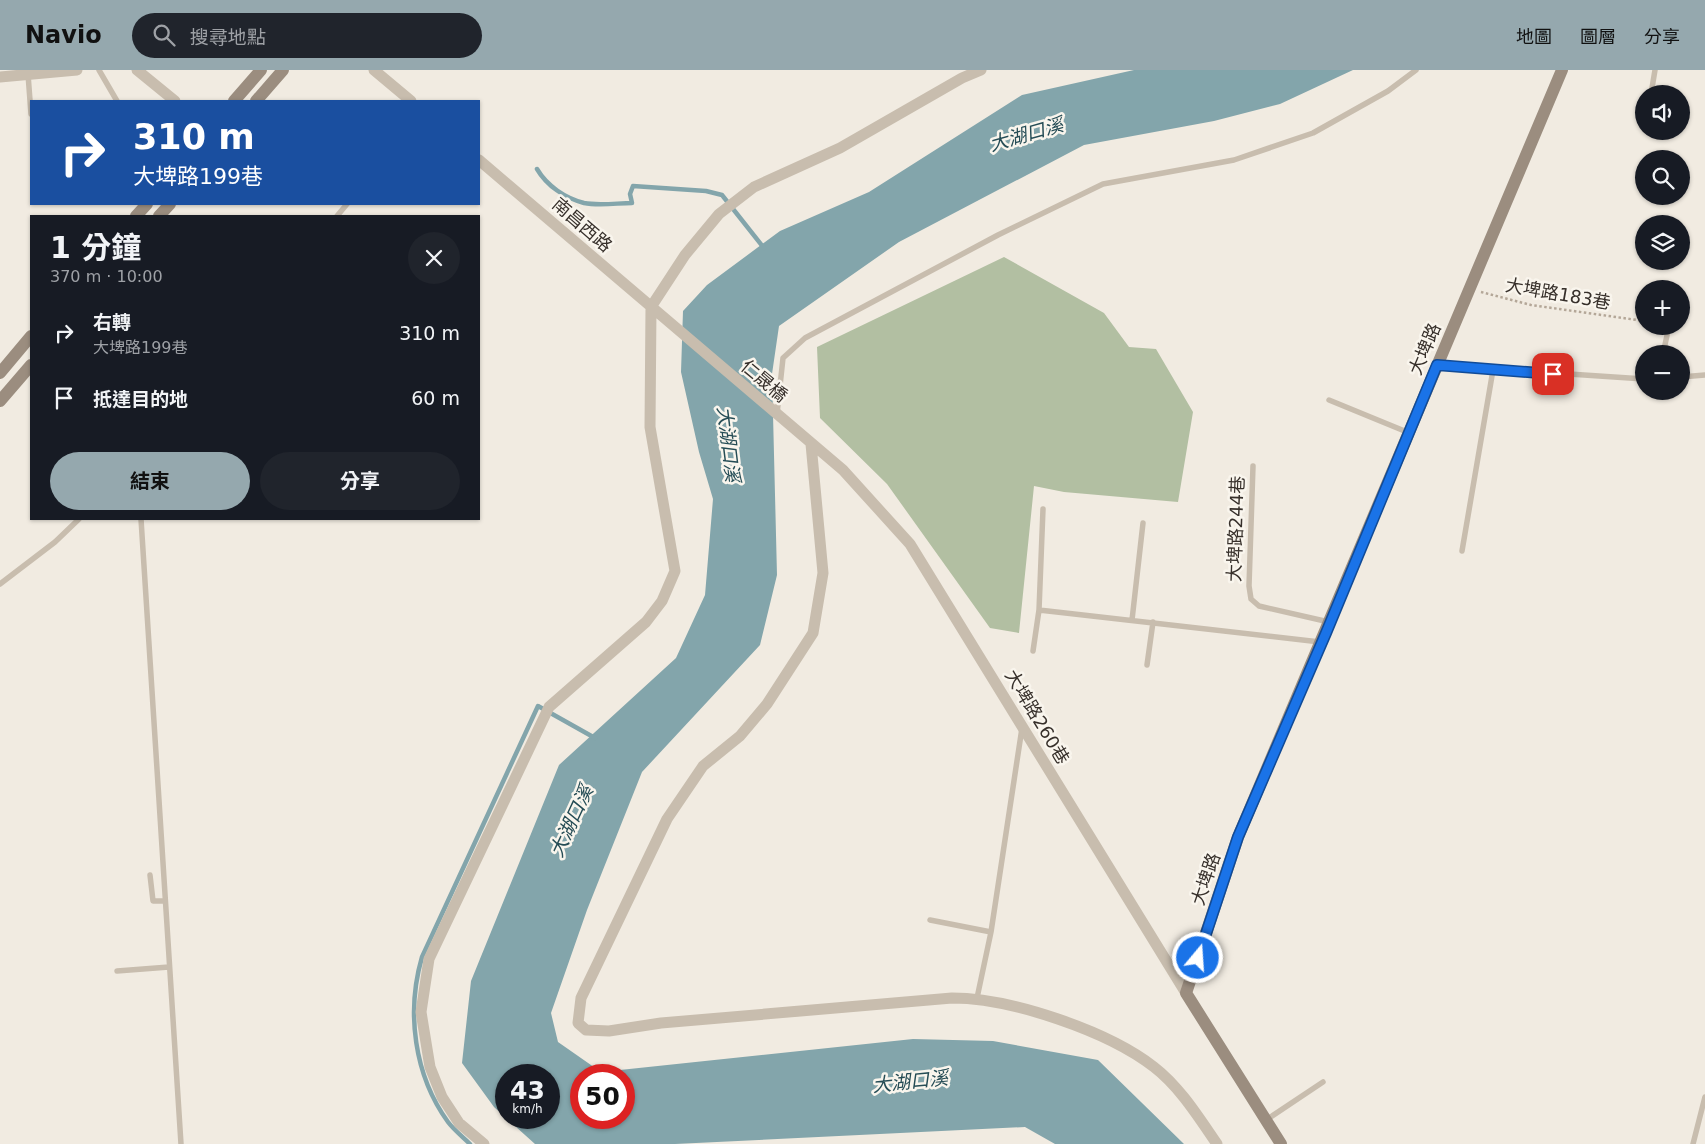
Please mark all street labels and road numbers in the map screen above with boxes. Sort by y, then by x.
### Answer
street label: 南昌西路 [548,193,616,256]
street label: 大埤路183巷 [1504,274,1612,313]
street label: 大埤路 [1404,320,1445,378]
street label: 仁晟橋 [737,355,792,406]
street label: 大埤路244巷 [1223,475,1248,582]
street label: 大埤路260巷 [1001,666,1074,768]
street label: 大埤路 [1187,850,1224,908]

